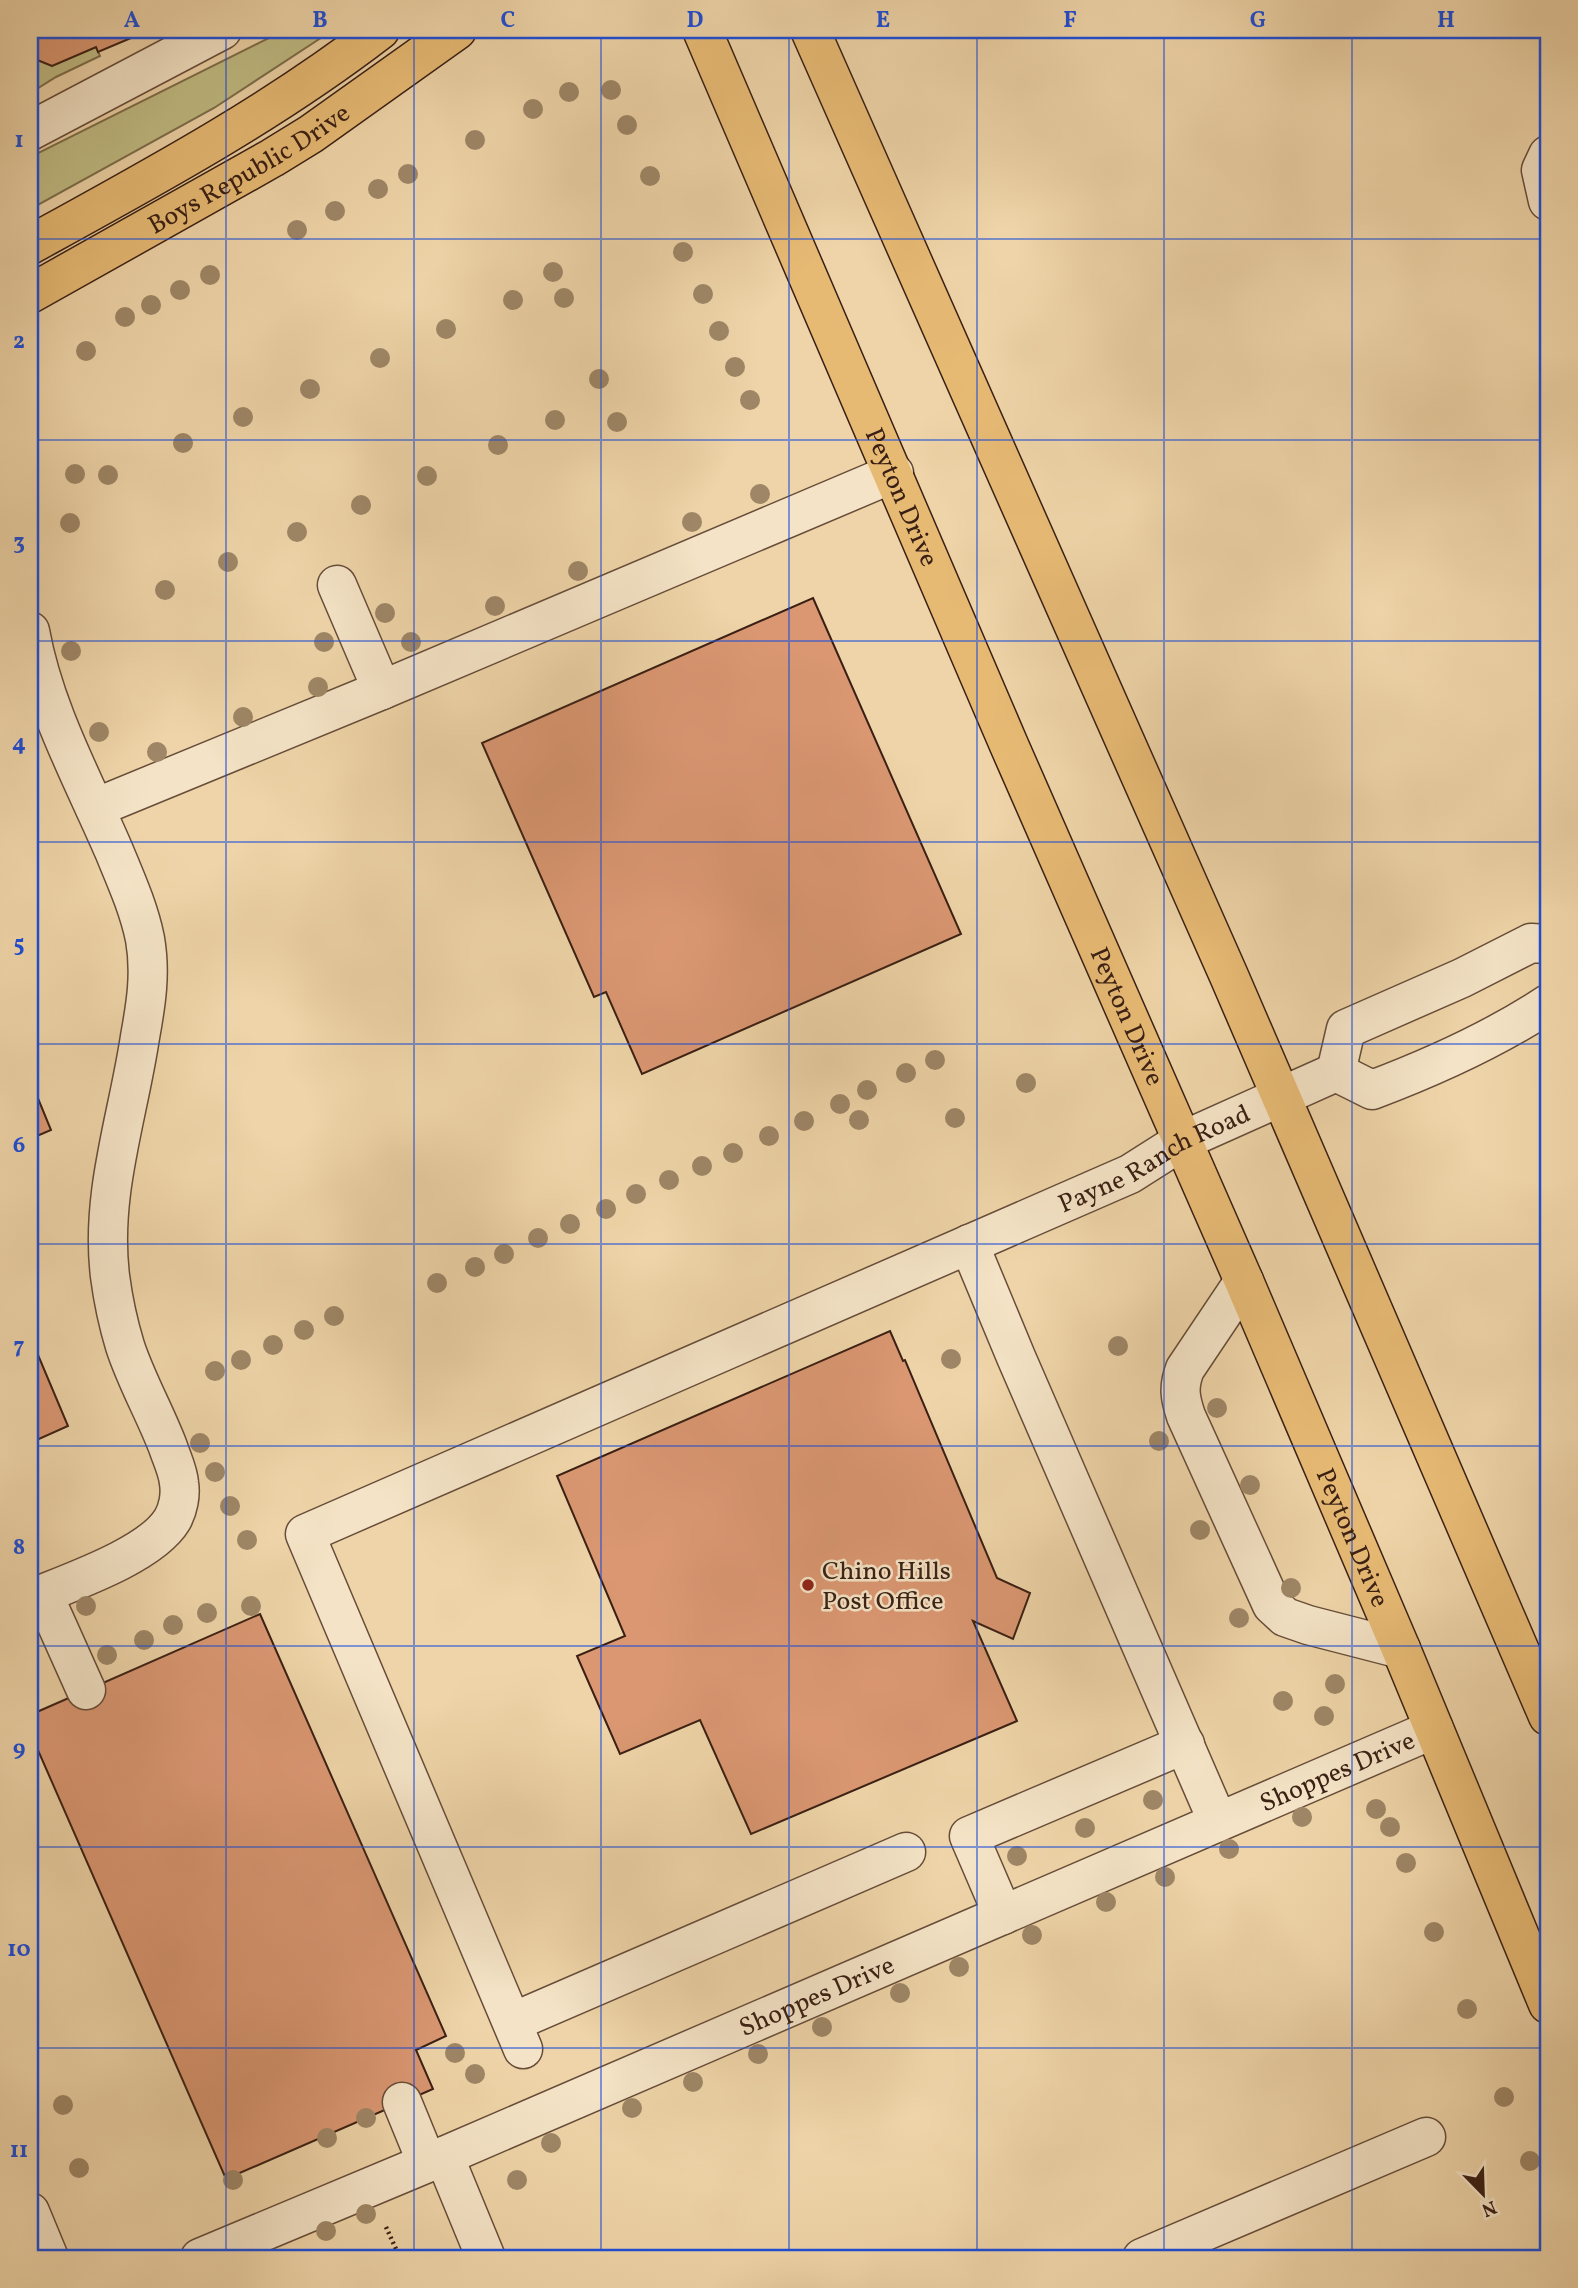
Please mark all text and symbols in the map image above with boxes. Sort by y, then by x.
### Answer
text: A [124,5,140,37]
text: B [312,5,328,37]
text: C [501,5,515,37]
text: D [687,5,704,37]
text: E [876,5,890,37]
text: F [1063,5,1077,37]
text: G [1250,5,1266,37]
text: H [1437,5,1455,37]
street label: Boys Republic Drive [142,96,358,244]
text: 1 [14,125,24,157]
text: 2 [13,326,25,358]
street label: Peyton Drive [855,423,946,573]
text: 3 [13,527,25,559]
text: 4 [12,728,26,760]
text: 5 [13,929,25,961]
street label: Peyton Drive [1080,942,1172,1092]
street label: Payne Ranch Road [1053,1097,1256,1223]
text: 6 [13,1130,25,1162]
text: 7 [14,1331,25,1363]
street label: Peyton Drive [1306,1463,1397,1613]
text: 8 [13,1532,25,1564]
place label: Chino Hills Post Office [822,1554,951,1620]
marker: Chino Hills Post Office [800,1577,816,1593]
street label: Shoppes Drive [1255,1723,1421,1822]
text: 9 [13,1733,25,1765]
text: 10 [7,1934,31,1966]
street label: Shoppes Drive [734,1948,900,2047]
text: 11 [10,2135,28,2167]
north arrow [1448,2158,1518,2228]
text: N [1477,2193,1500,2223]

